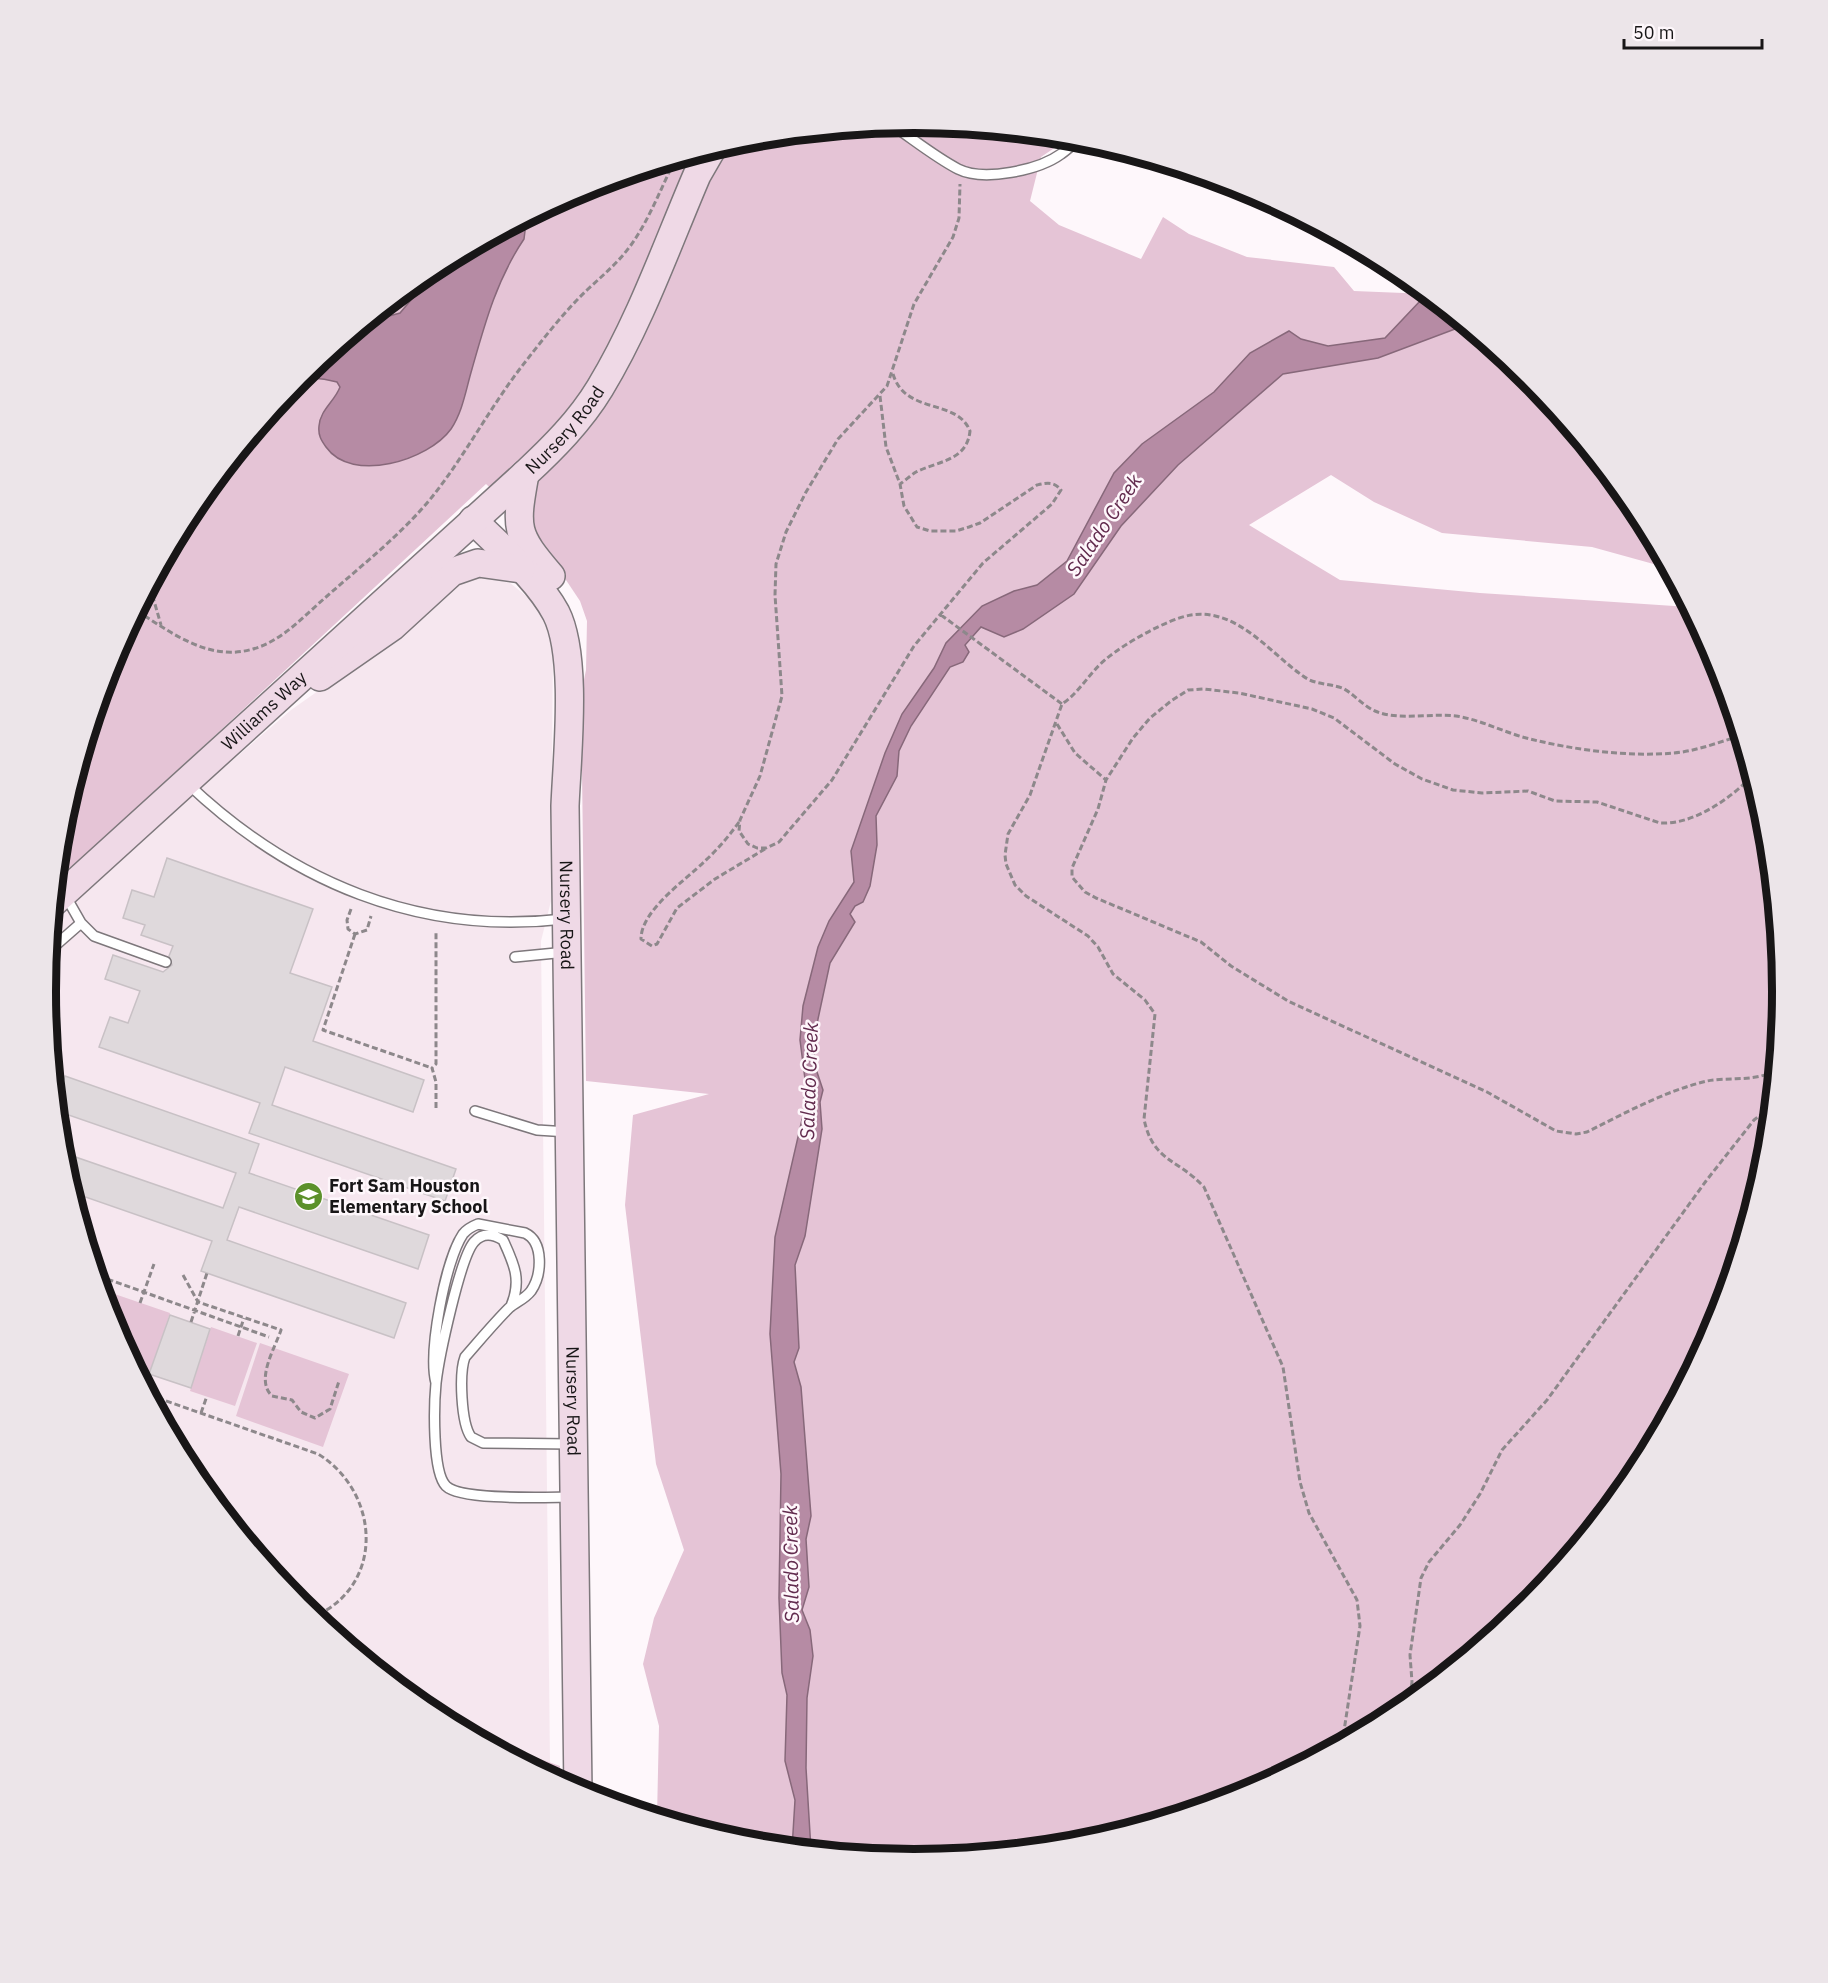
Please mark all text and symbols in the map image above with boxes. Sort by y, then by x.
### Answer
scale bar [1624,12,1762,50]
text: 50 m [1633,21,1675,44]
street label: Nursery Road [520,382,609,479]
water label: Salado Creek [1060,468,1148,581]
street label: Williams Way [216,666,311,755]
street label: Nursery Road [555,860,579,970]
water label: Salado Creek [793,1021,824,1140]
place label: Fort Sam Houston Elementary School [329,1174,488,1218]
school or university icon: Fort Sam Houston Elementary School [292,1180,324,1212]
street label: Nursery Road [561,1346,586,1456]
water label: Salado Creek [776,1504,805,1623]

